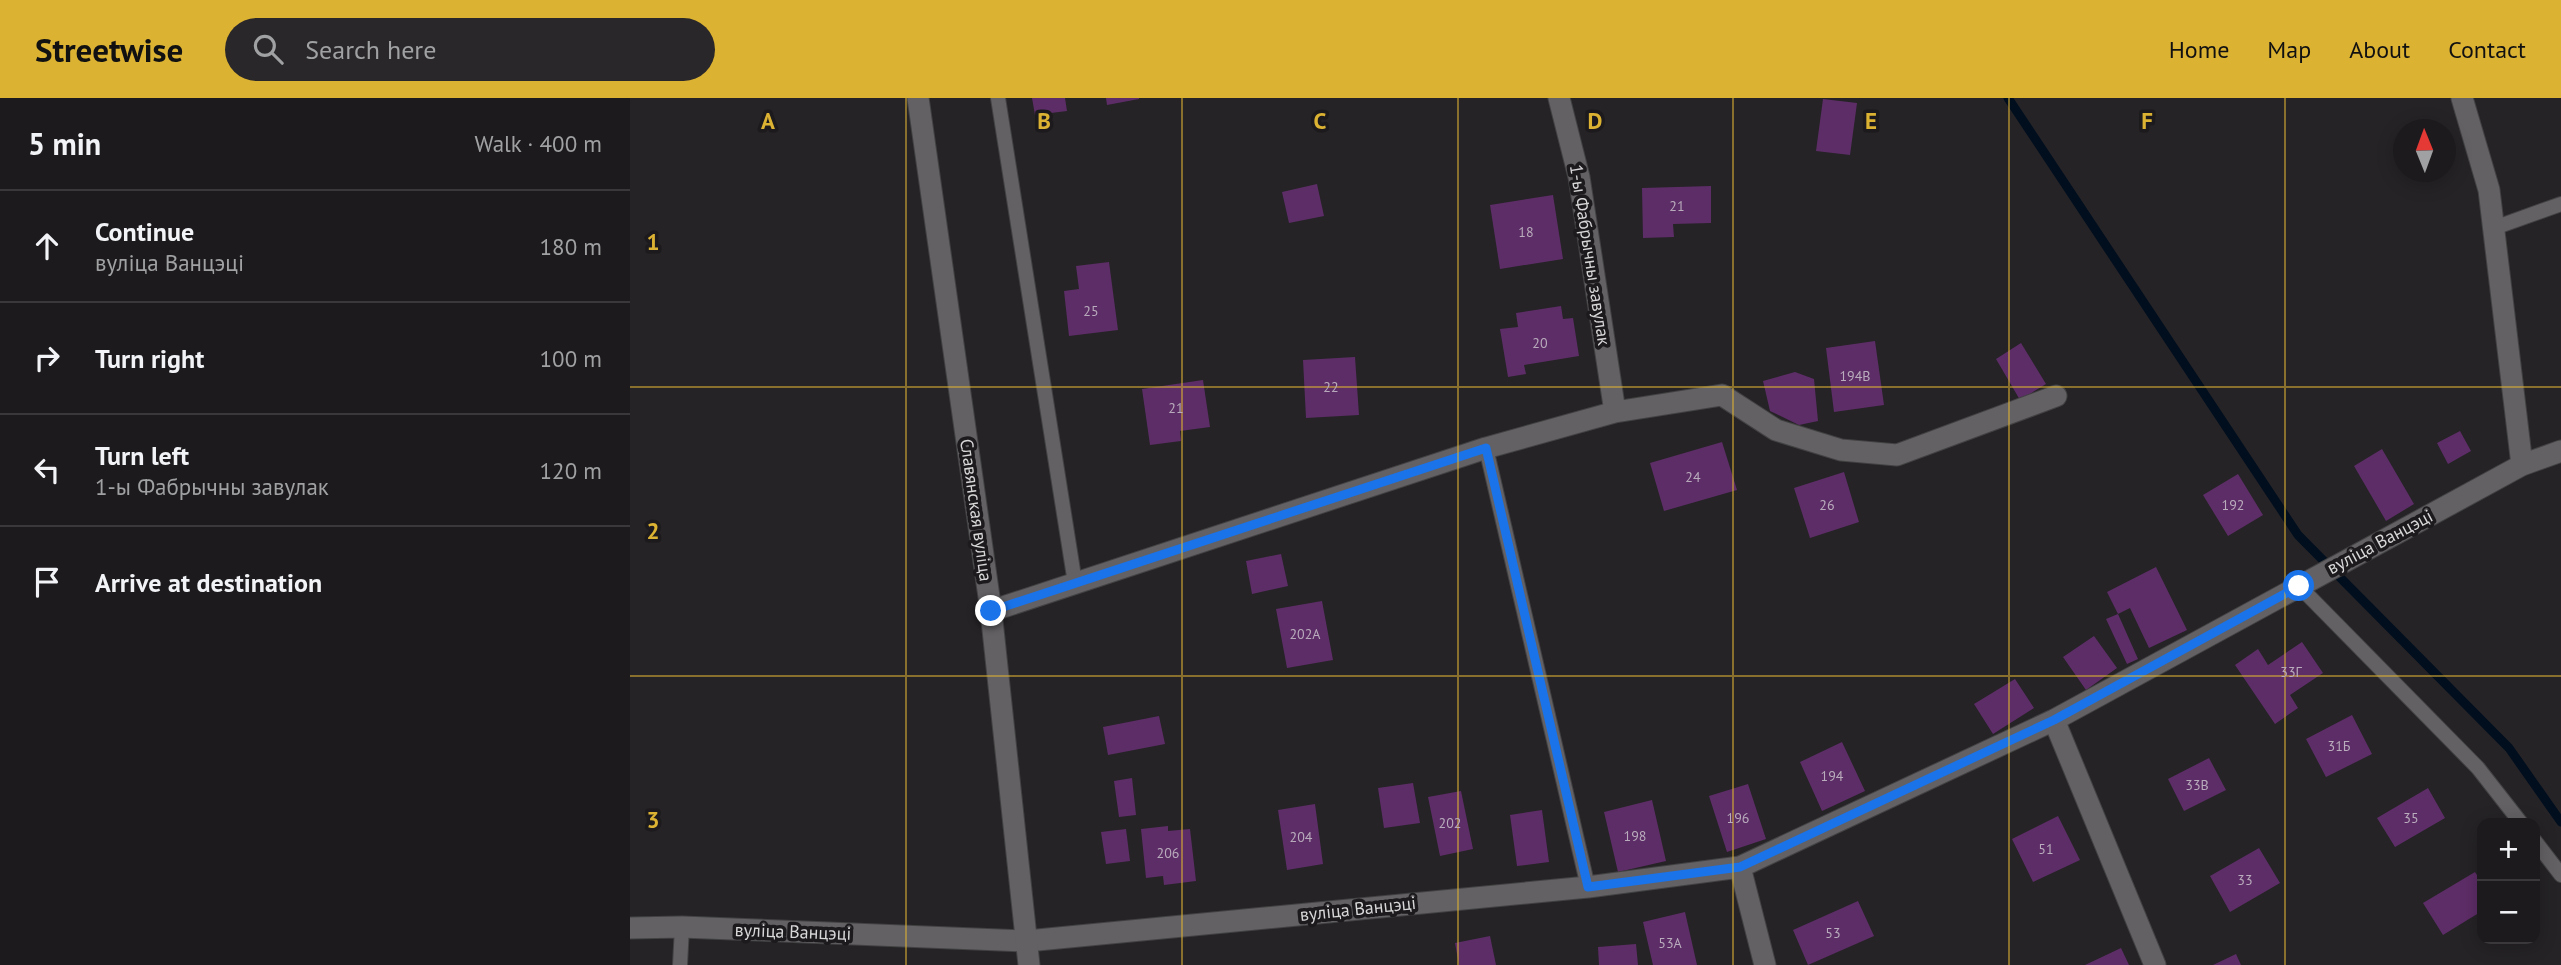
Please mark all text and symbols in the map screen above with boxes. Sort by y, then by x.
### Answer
search box [225,18,715,81]
text: Streetwise [35,28,183,71]
icon: search [249,30,287,68]
text: Search here [305,33,436,66]
text: Home [2169,34,2229,65]
text: Map [2267,34,2311,65]
text: About [2349,34,2410,65]
text: Contact [2448,34,2526,65]
text: A [761,106,775,135]
text: B [1037,106,1051,135]
text: C [1314,106,1327,135]
text: D [1588,106,1602,135]
text: E [1865,106,1877,135]
text: F [2141,106,2153,135]
north arrow [2393,119,2456,182]
text: 5 min [28,124,101,163]
text: Walk · 400 m [475,129,602,158]
street label: 1-ы Фабрычны завулак [1565,163,1616,347]
house number: 21 [1669,197,1685,215]
text: Continue [95,215,194,248]
house number: 18 [1518,223,1534,241]
icon: ahead [28,227,66,265]
text: 1 [646,227,660,256]
text: 180 m [540,232,602,261]
text: вуліца Ванцэці [95,248,244,277]
house number: 25 [1083,302,1099,320]
house number: 20 [1532,334,1548,352]
icon: right [28,339,66,377]
text: Turn right [95,342,204,375]
text: 100 m [540,344,602,373]
house number: 194В [1839,367,1871,385]
house number: 22 [1323,378,1339,396]
house number: 21 [1168,399,1184,417]
street label: Славянская вуліца [955,437,998,583]
text: Turn left [95,439,189,472]
icon: left [28,451,66,489]
text: 120 m [540,456,602,485]
house number: 24 [1685,468,1701,486]
text: 1-ы Фабрычны завулак [95,472,329,501]
house number: 26 [1819,496,1835,514]
house number: 192 [2222,496,2244,514]
street label: вуліца Ванцэці [2323,504,2437,579]
text: 2 [646,516,660,545]
icon: arrive [28,563,66,601]
text: Arrive at destination [95,566,322,599]
route start [2283,570,2314,601]
route end [975,595,1006,626]
house number: 202А [1289,625,1321,643]
house number: 33Г [2280,663,2303,681]
house number: 31Б [2328,737,2351,755]
house number: 194 [1821,767,1844,785]
house number: 33В [2185,776,2209,794]
text: 3 [646,805,660,834]
house number: 196 [1727,809,1749,827]
house number: 35 [2403,809,2419,827]
house number: 202 [1439,814,1461,832]
map controls [2477,818,2540,944]
button: + [2477,818,2540,881]
house number: 198 [1624,827,1646,845]
house number: 204 [1290,828,1313,846]
house number: 51 [2038,840,2054,858]
house number: 206 [1157,844,1179,862]
house number: 33 [2237,871,2253,889]
button: − [2477,881,2540,944]
street label: вуліца Ванцэці [1299,891,1417,926]
street label: вуліца Ванцэці [734,918,852,945]
house number: 53 [1825,924,1841,942]
house number: 53А [1658,934,1683,952]

